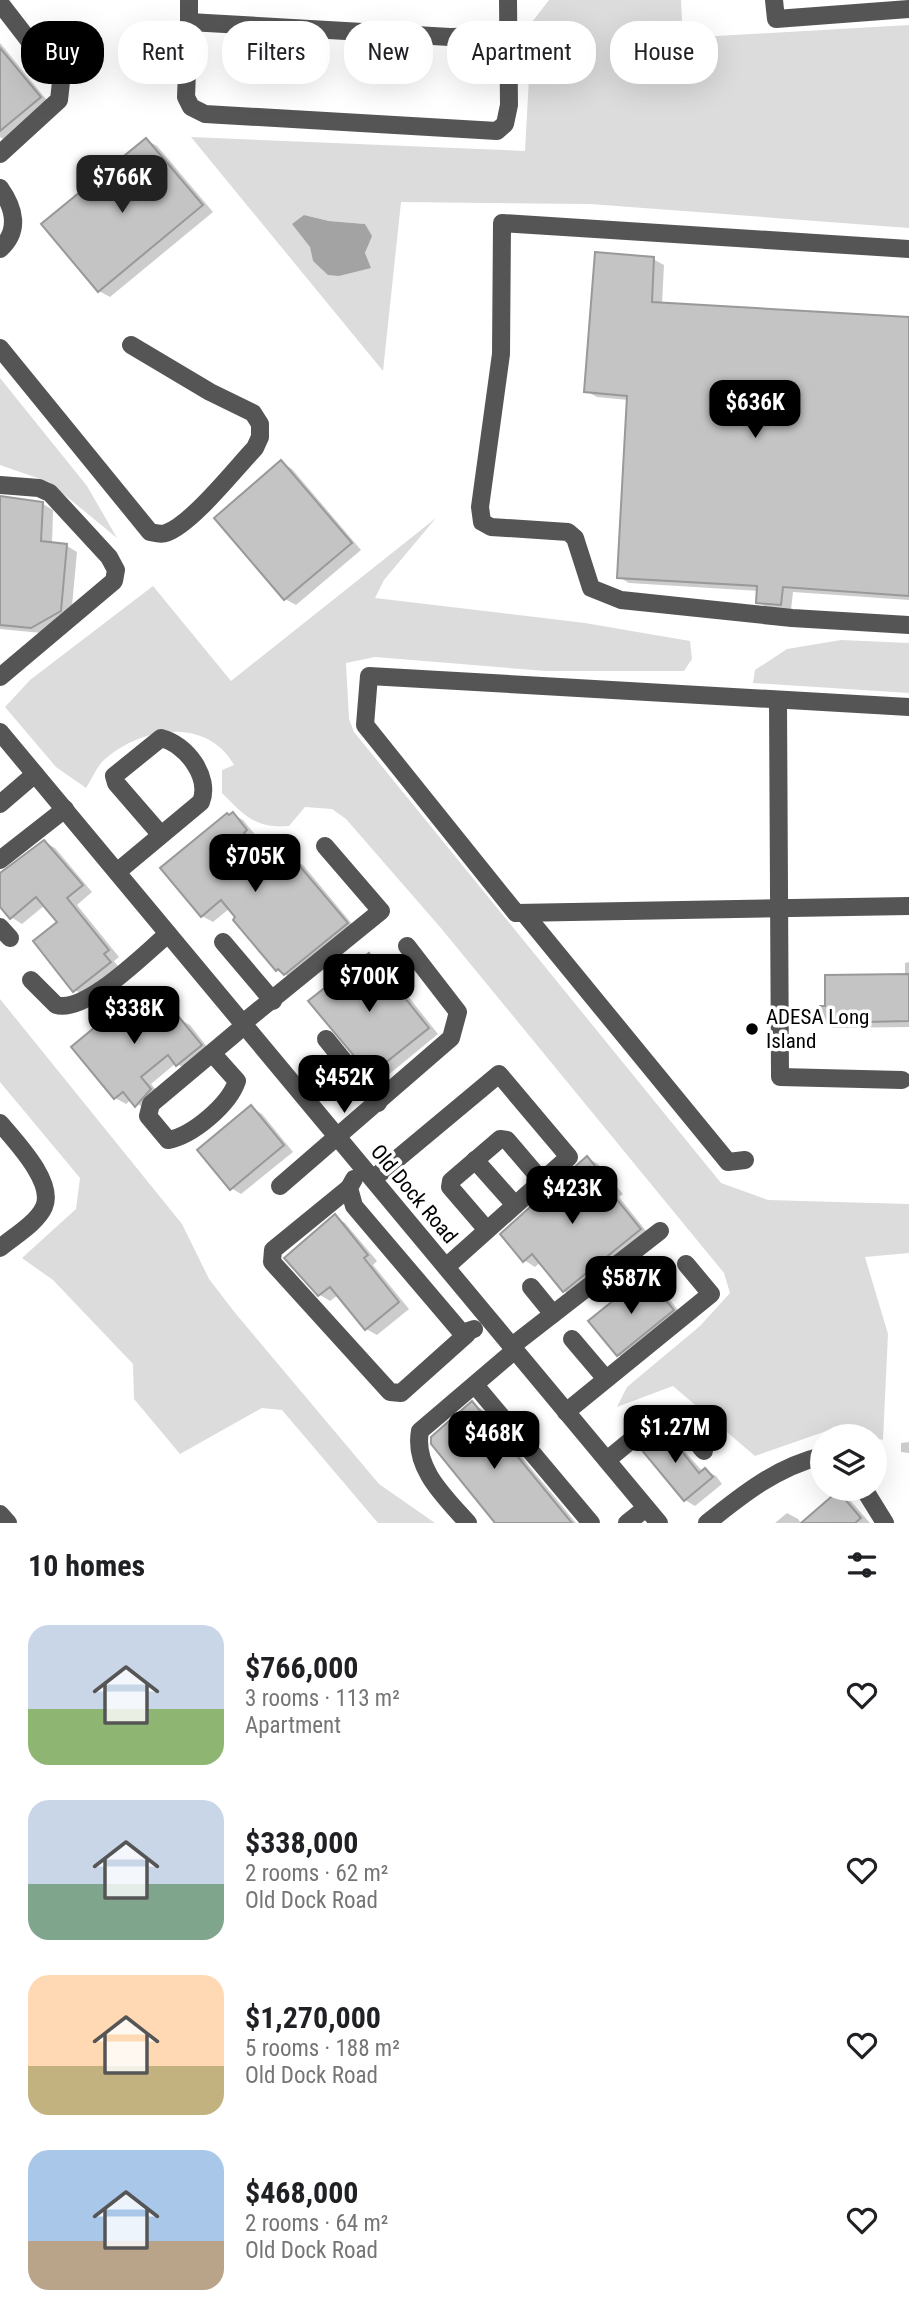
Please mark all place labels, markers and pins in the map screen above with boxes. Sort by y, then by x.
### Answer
pin: $766K [73,156,171,215]
pin: $636K [706,380,804,440]
pin: $705K [206,834,304,894]
pin: $700K [320,954,418,1014]
pin: $338K [85,986,183,1046]
place label: ADESA Long Island [766,1005,869,1053]
marker: ADESA Long Island [744,1021,760,1037]
pin: $452K [295,1056,393,1115]
pin: $423K [523,1166,621,1226]
pin: $587K [582,1256,680,1316]
pin: $1.27M [618,1406,732,1465]
pin: $468K [445,1412,543,1471]

